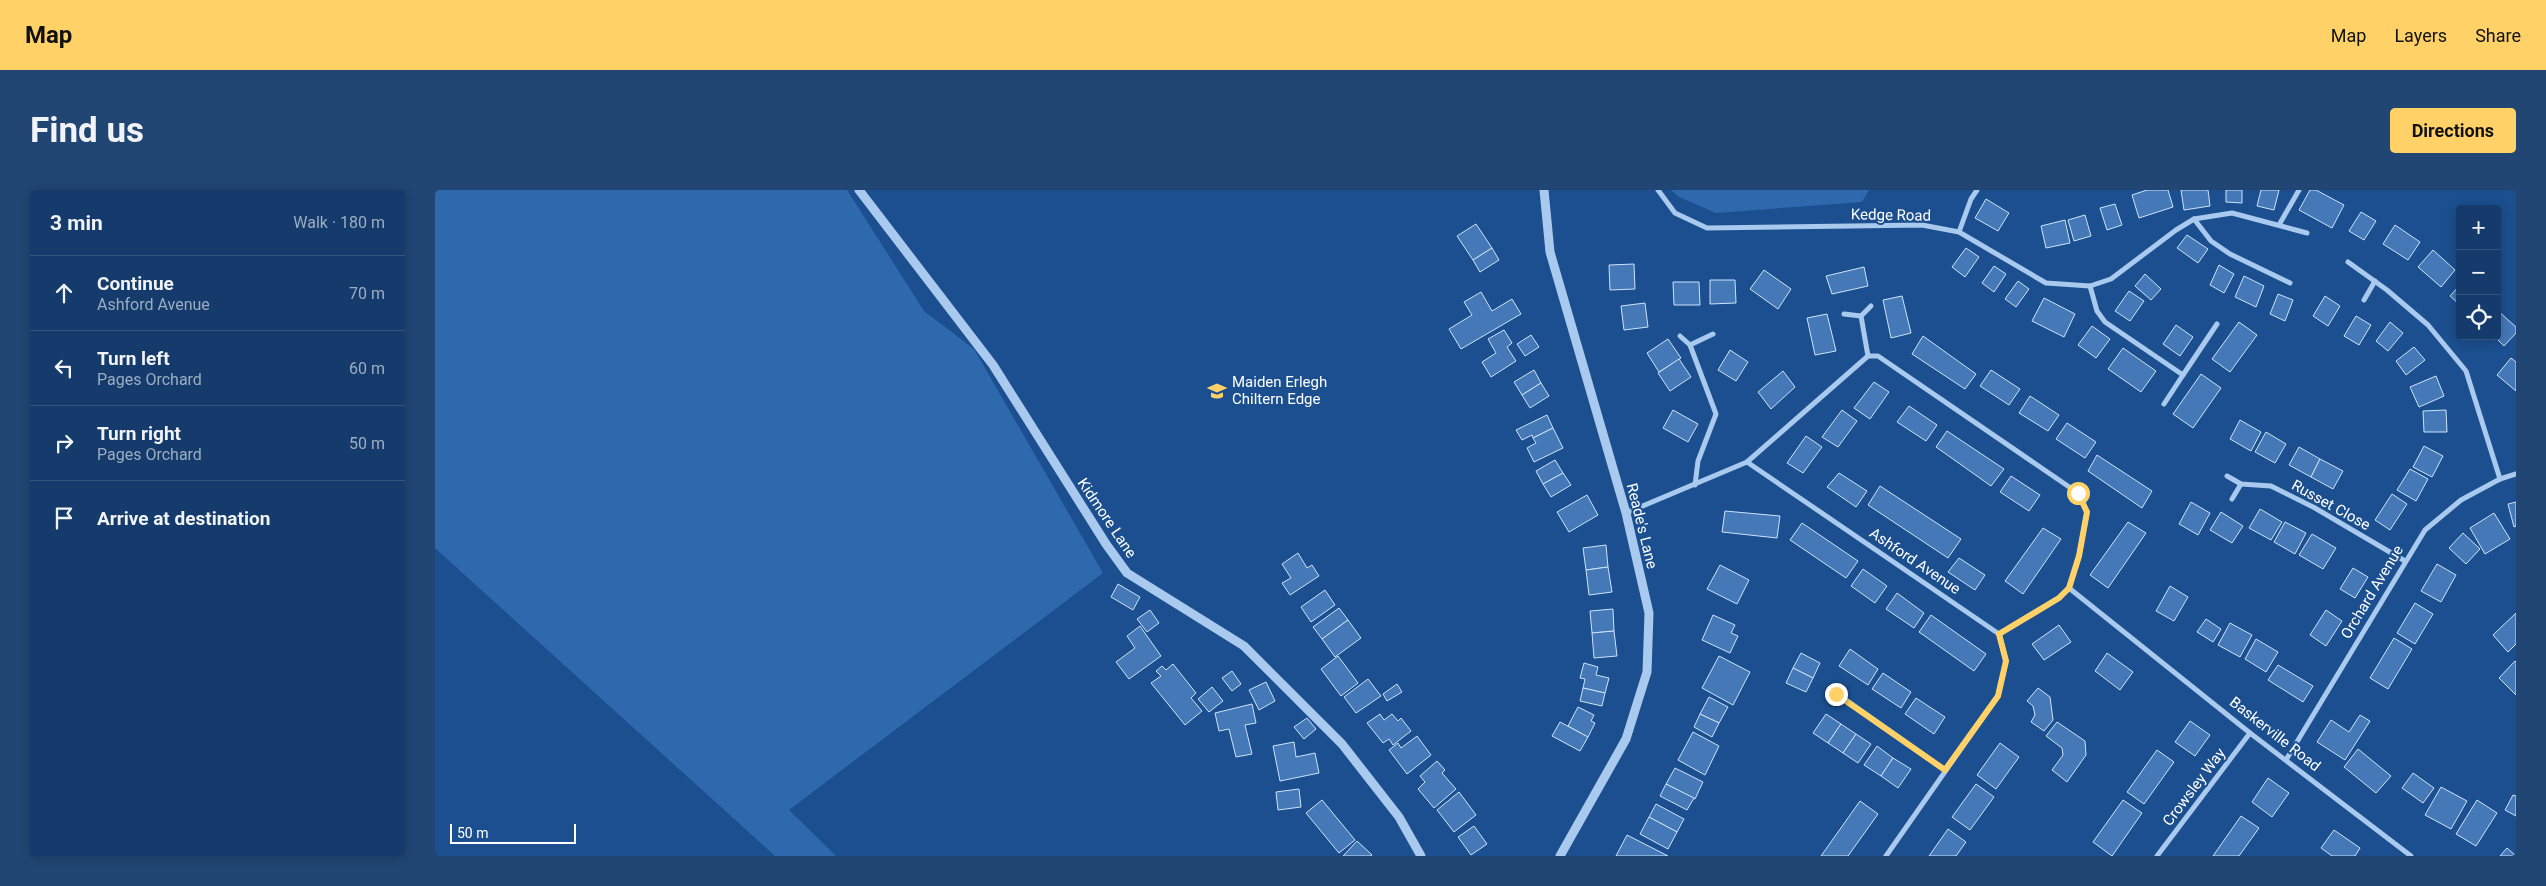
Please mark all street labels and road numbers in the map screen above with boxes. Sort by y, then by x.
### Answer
street label: Kedge Road [1851,205,1931,225]
street label: Kidmore Lane [1074,475,1140,561]
street label: Russet Close [2288,476,2374,534]
street label: Reade's Lane [1623,481,1661,571]
street label: Ashford Avenue [1866,524,1964,598]
street label: Orchard Avenue [2337,542,2407,642]
street label: Baskerville Road [2226,693,2324,775]
street label: Crowsley Way [2159,745,2229,829]

